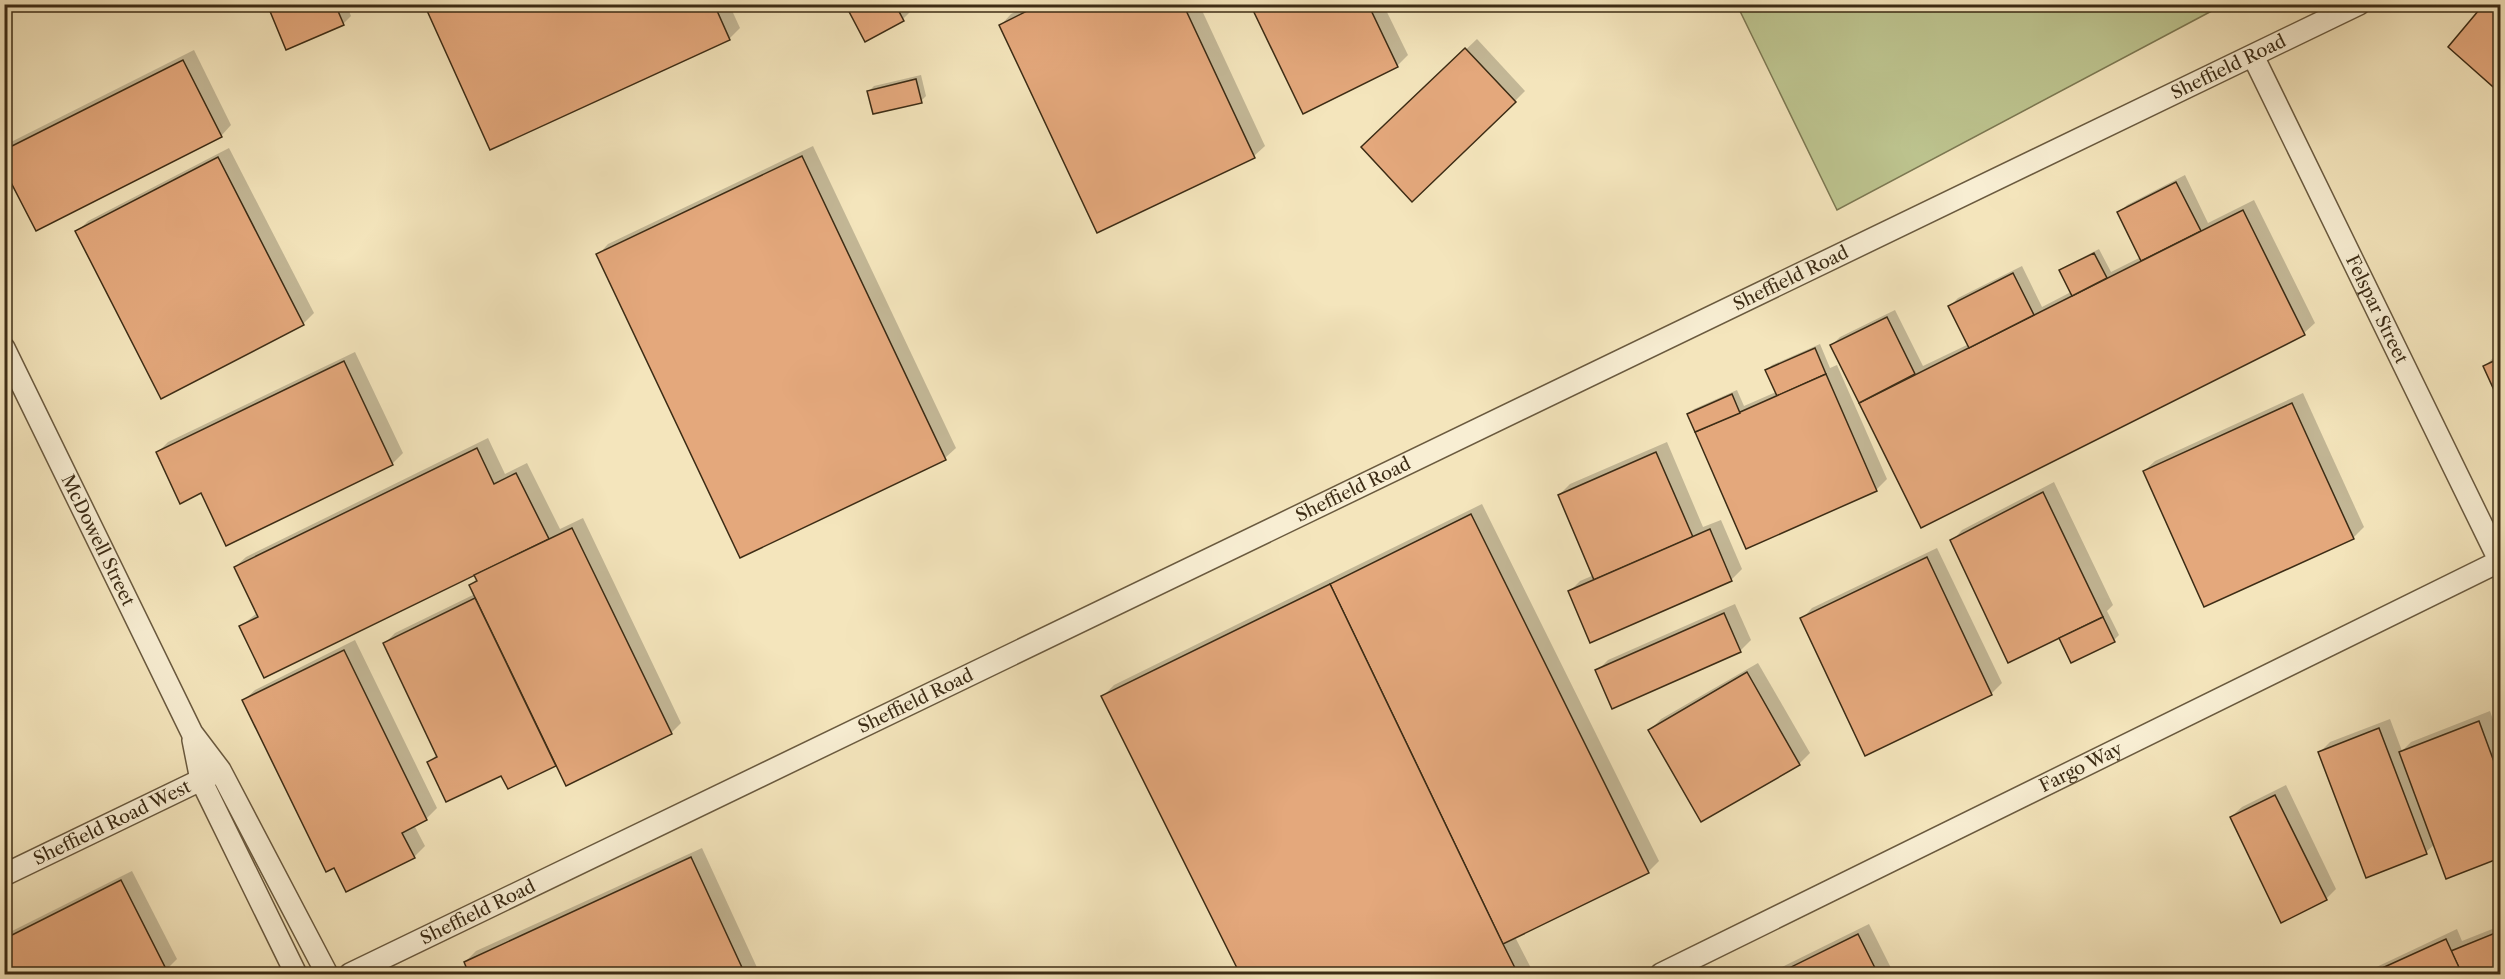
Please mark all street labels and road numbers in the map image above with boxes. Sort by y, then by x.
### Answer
street label: Sheffield Road [2167,30,2290,104]
street label: Sheffield Road [1730,241,1852,315]
street label: Felspar Street [2341,252,2413,368]
street label: Sheffield Road [1292,452,1414,527]
street label: McDowell Street [57,471,140,610]
street label: Sheffield Road [854,664,977,738]
street label: Fargo Way [2036,737,2127,797]
street label: Sheffield Road West [30,775,195,870]
street label: Sheffield Road [417,875,539,949]

